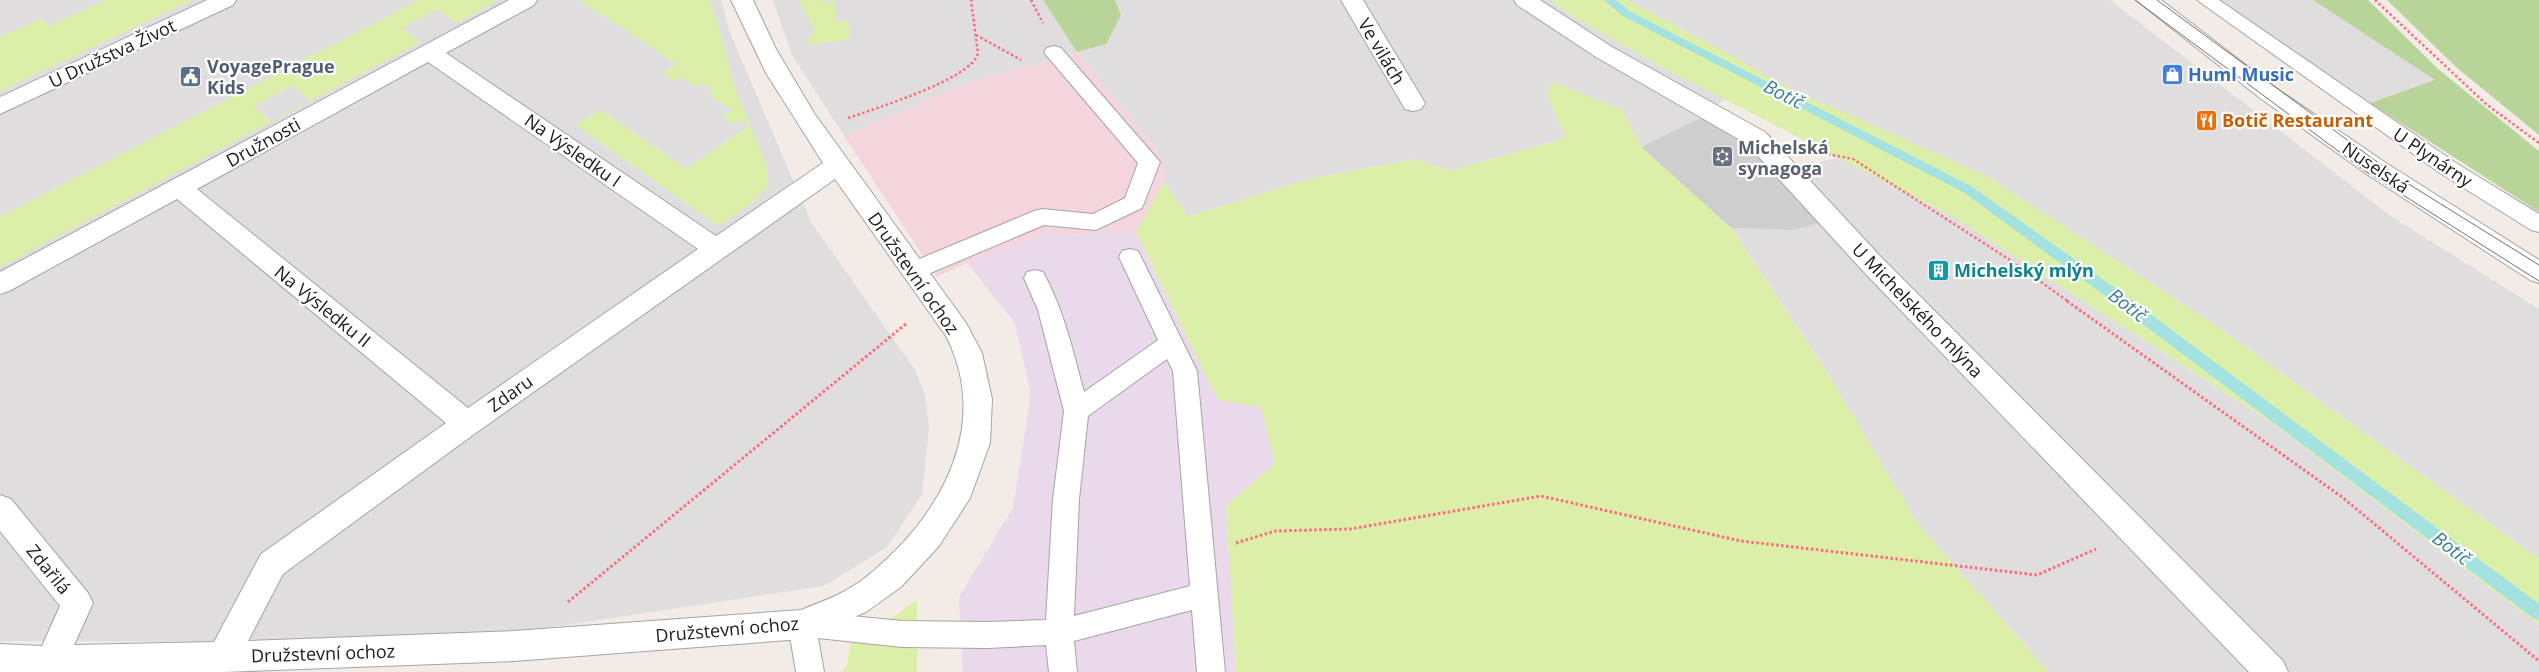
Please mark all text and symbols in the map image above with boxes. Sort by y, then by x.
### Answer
street label: U Družstva Život [45,13,179,93]
street label: Ve vilách [1353,13,1411,89]
place label: VoyagePrague Kids [207,54,335,99]
shop icon: Huml Music [2160,62,2184,86]
place label: Huml Music [2188,62,2294,86]
public building icon: VoyagePrague Kids [179,64,203,88]
water label: Botič [1759,73,1810,116]
street label: Na Výsledku I [520,108,626,192]
restaurant icon: Botič Restaurant [2194,108,2218,132]
place label: Botič Restaurant [2222,108,2373,132]
street label: Družnosti [222,112,304,172]
street label: U Plynárny [2389,122,2478,193]
place label: Michelská synagoga [1738,135,1829,180]
street label: Nuselská [2338,136,2414,198]
synagogue icon: Michelská synagoga [1710,145,1734,169]
street label: Družstevní ochoz [863,207,965,339]
street label: U Michelského mlýna [1847,237,1989,383]
building icon: Michelský mlýn [1926,258,1950,282]
place label: Michelský mlýn [1954,258,2094,282]
street label: Na Výsledku II [270,260,376,352]
water label: Botič [2103,282,2154,329]
street label: Zdaru [483,369,537,417]
water label: Botič [2427,525,2478,572]
street label: Zdařilá [21,539,77,599]
street label: Družstevní ochoz [654,611,800,647]
street label: Družstevní ochoz [251,638,395,668]

